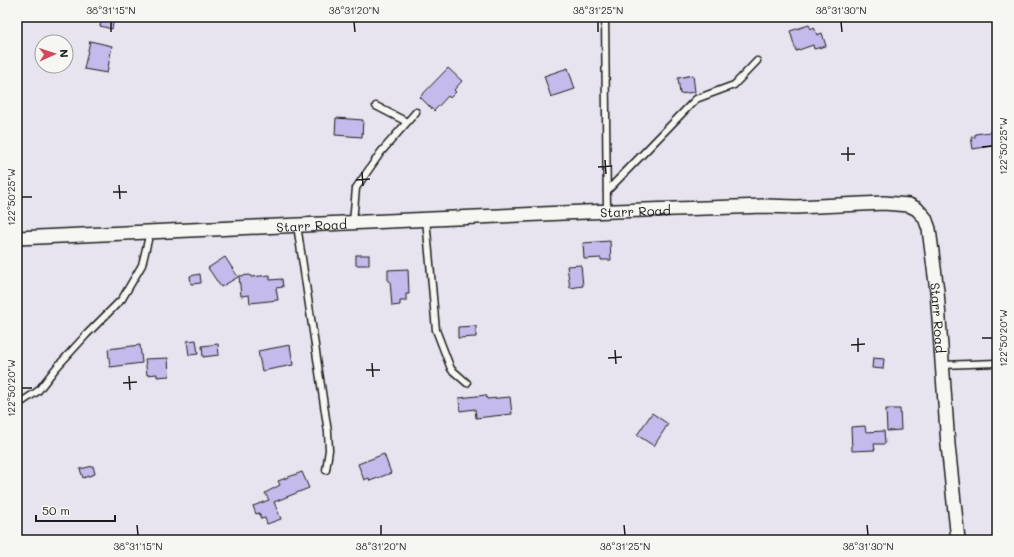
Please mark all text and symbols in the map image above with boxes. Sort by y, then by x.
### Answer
text: 38°31'15"N [86,3,136,17]
text: 38°31'20"N [329,3,379,17]
text: 38°31'25"N [573,3,623,17]
text: 38°31'30"N [815,3,867,17]
north arrow [34,34,74,74]
text: N [57,49,72,58]
text: 122°50'25"W [996,117,1010,175]
text: 122°50'25"W [4,168,18,226]
street label: Starr Road [600,201,671,220]
street label: Starr Road [276,214,347,235]
street label: Starr Road [927,281,950,354]
text: 122°50'20"W [996,309,1010,367]
text: 122°50'20"W [4,359,18,417]
scale bar [36,497,115,523]
text: 50 m [42,502,70,518]
text: 38°31'15"N [113,539,163,553]
text: 38°31'20"N [356,539,406,553]
text: 38°31'25"N [600,539,650,553]
text: 38°31'30"N [842,539,894,553]

